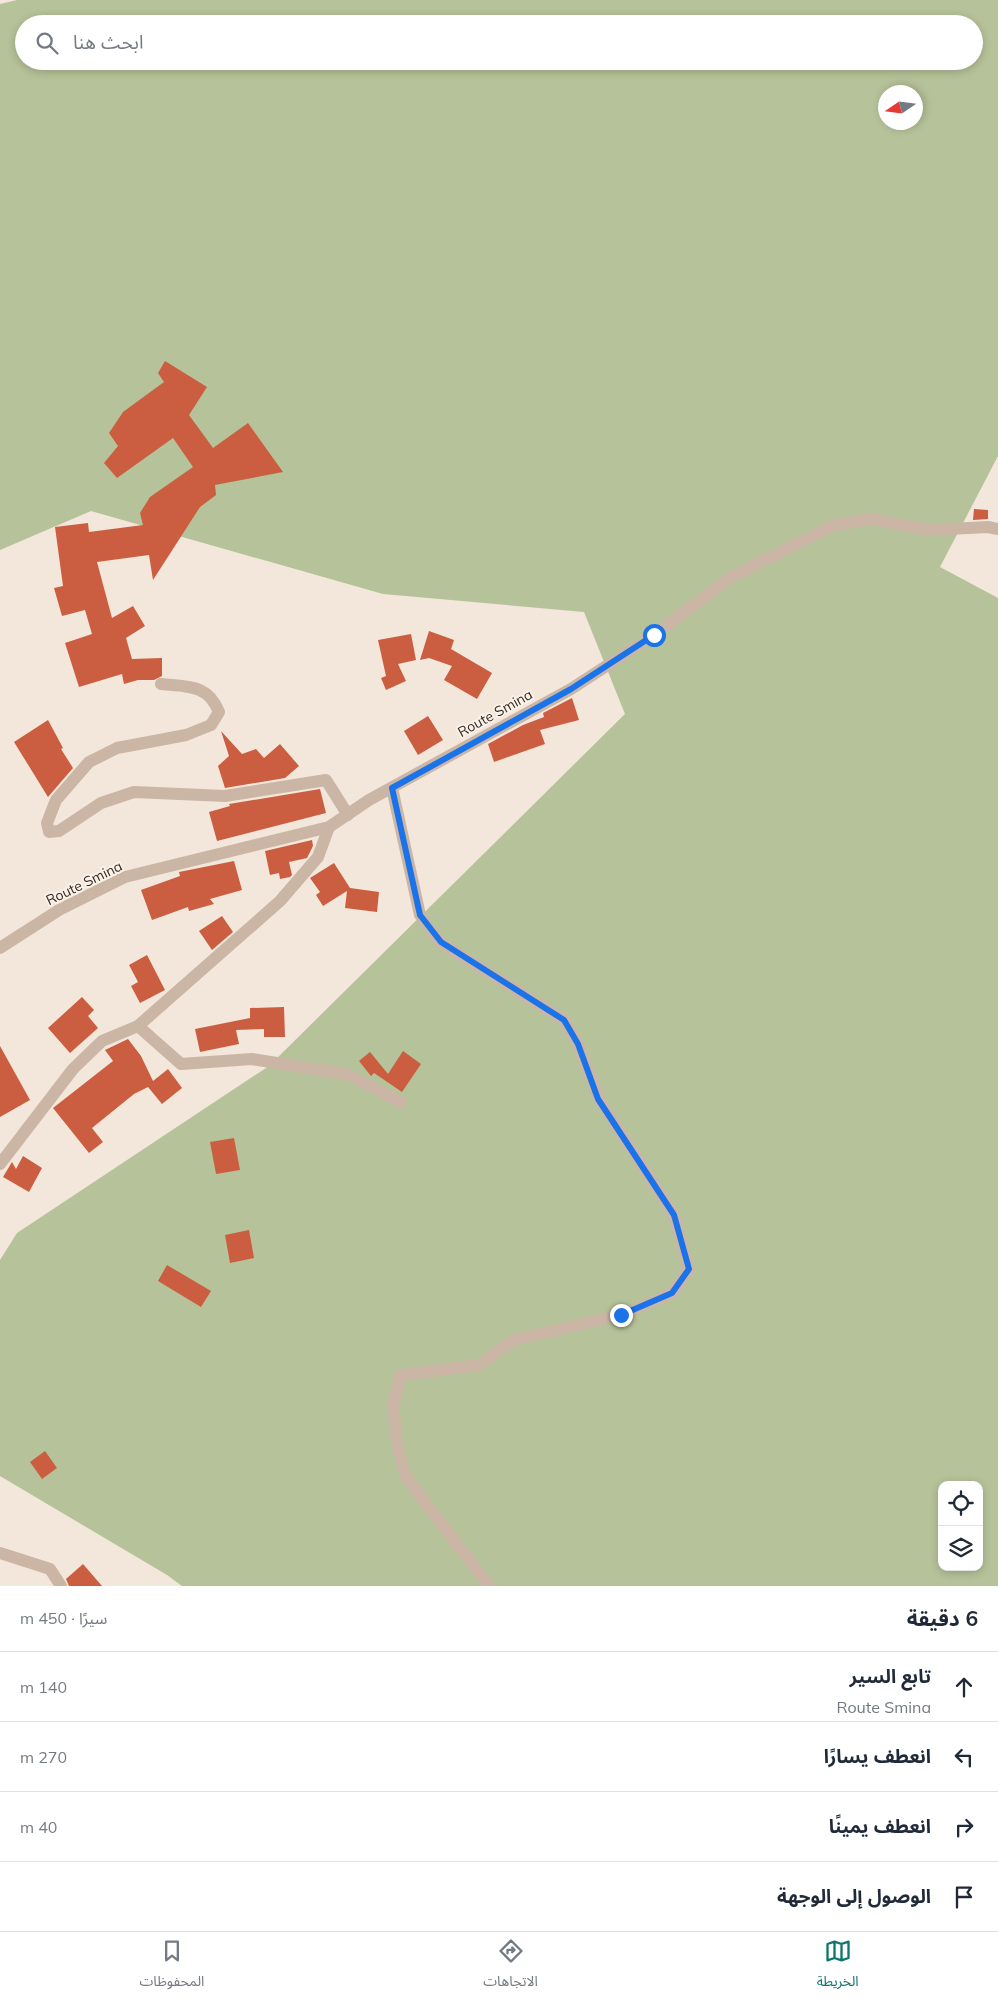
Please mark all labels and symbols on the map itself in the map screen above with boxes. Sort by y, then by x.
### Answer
north arrow [878,85,923,130]
route start [643,624,666,647]
street label: Route Smina [454,685,536,741]
street label: Route Smina [43,857,125,909]
route end [610,1304,633,1327]

